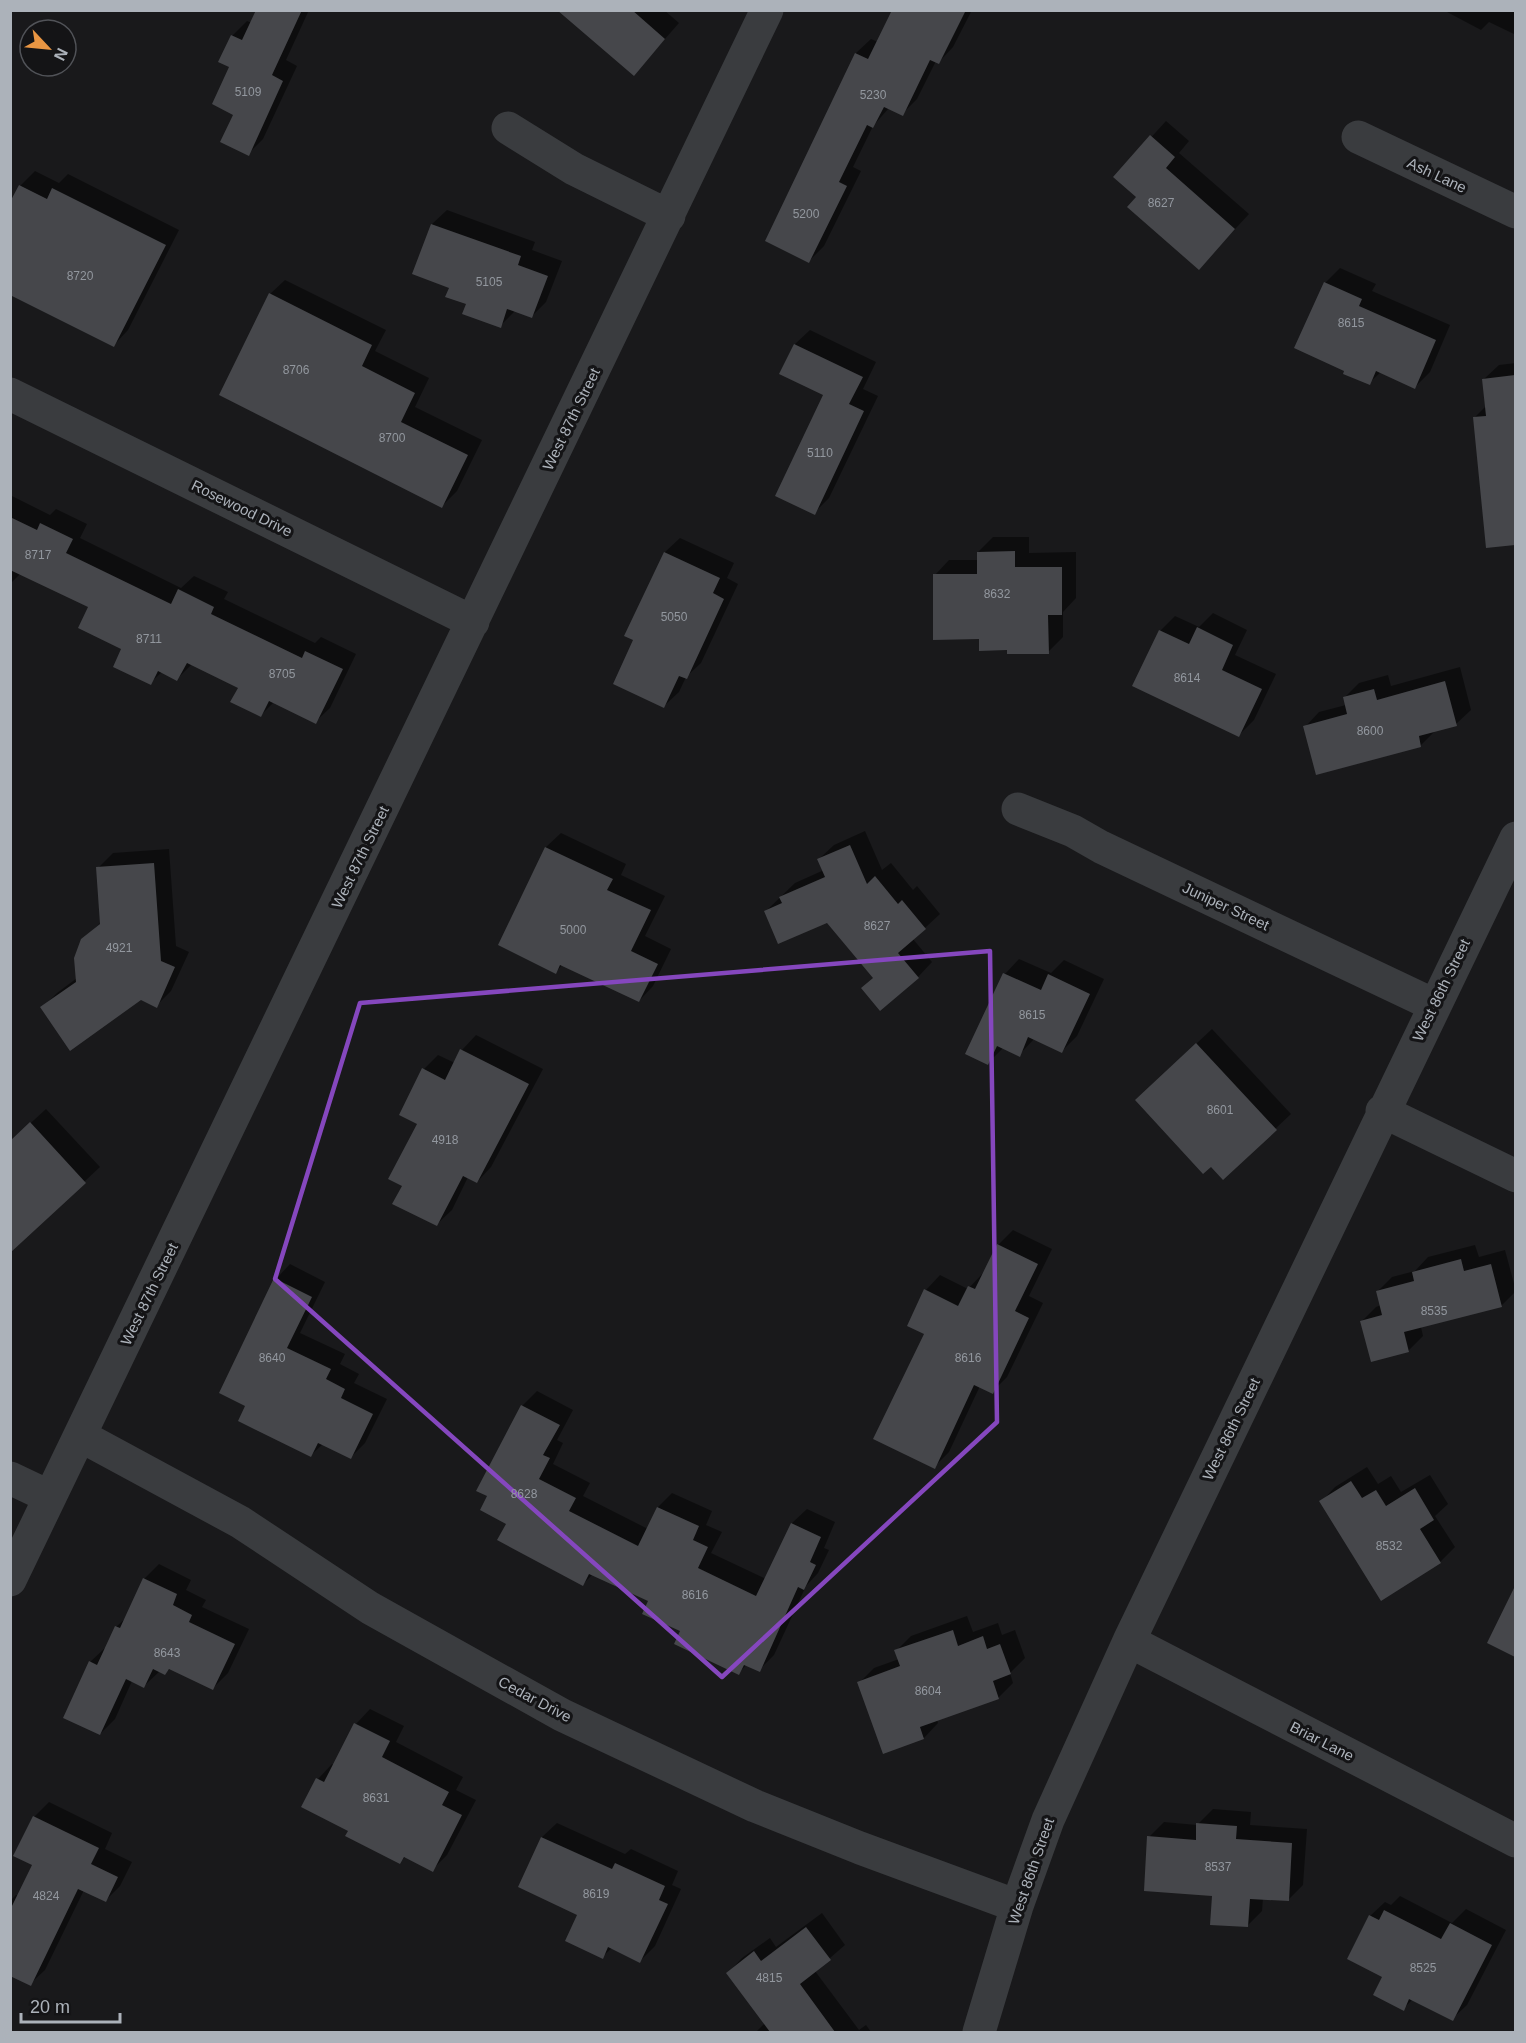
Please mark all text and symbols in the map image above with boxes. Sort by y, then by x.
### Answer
north arrow [18,18,78,78]
text: N [51,45,71,63]
house number: 5109 [235,85,262,99]
house number: 5230 [860,88,887,102]
street label: Ash Lane [1405,154,1469,196]
house number: 8627 [1148,196,1175,210]
house number: 5200 [793,207,820,221]
house number: 8720 [67,269,94,283]
house number: 5105 [476,275,503,289]
house number: 8615 [1338,316,1365,330]
house number: 8706 [283,363,310,377]
street label: West 87th Street [539,364,603,473]
house number: 8700 [379,431,406,445]
house number: 5110 [807,446,833,460]
street label: Rosewood Drive [189,476,295,540]
house number: 8717 [25,548,52,562]
house number: 8632 [984,587,1011,601]
house number: 5050 [661,610,688,624]
house number: 8711 [136,632,162,646]
house number: 8705 [269,667,296,681]
house number: 8614 [1174,671,1201,685]
house number: 8600 [1357,724,1384,738]
street label: West 87th Street [328,802,392,911]
street label: Juniper Street [1180,879,1273,934]
house number: 8627 [864,919,891,933]
house number: 5000 [560,923,587,937]
street label: West 86th Street [1409,935,1473,1044]
house number: 4921 [106,941,133,955]
house number: 8615 [1019,1008,1046,1022]
house number: 8601 [1207,1103,1234,1117]
house number: 4918 [432,1133,459,1147]
street label: West 87th Street [117,1239,181,1348]
house number: 8535 [1421,1304,1448,1318]
house number: 8640 [259,1351,286,1365]
house number: 8616 [955,1351,982,1365]
street label: West 86th Street [1199,1374,1263,1483]
house number: 8628 [511,1487,538,1501]
house number: 8532 [1376,1539,1403,1553]
house number: 8616 [682,1588,709,1602]
house number: 8643 [154,1646,181,1660]
street label: Cedar Drive [496,1673,574,1725]
house number: 8604 [915,1684,942,1698]
street label: Briar Lane [1287,1718,1357,1764]
house number: 8631 [363,1791,390,1805]
street label: West 86th Street [1005,1815,1057,1926]
house number: 8537 [1205,1860,1232,1874]
house number: 8619 [583,1887,610,1901]
house number: 4824 [33,1889,60,1903]
house number: 8525 [1410,1961,1437,1975]
house number: 4815 [756,1971,783,1985]
scale bar [21,1986,120,2024]
text: 20 m [30,1997,70,2017]

